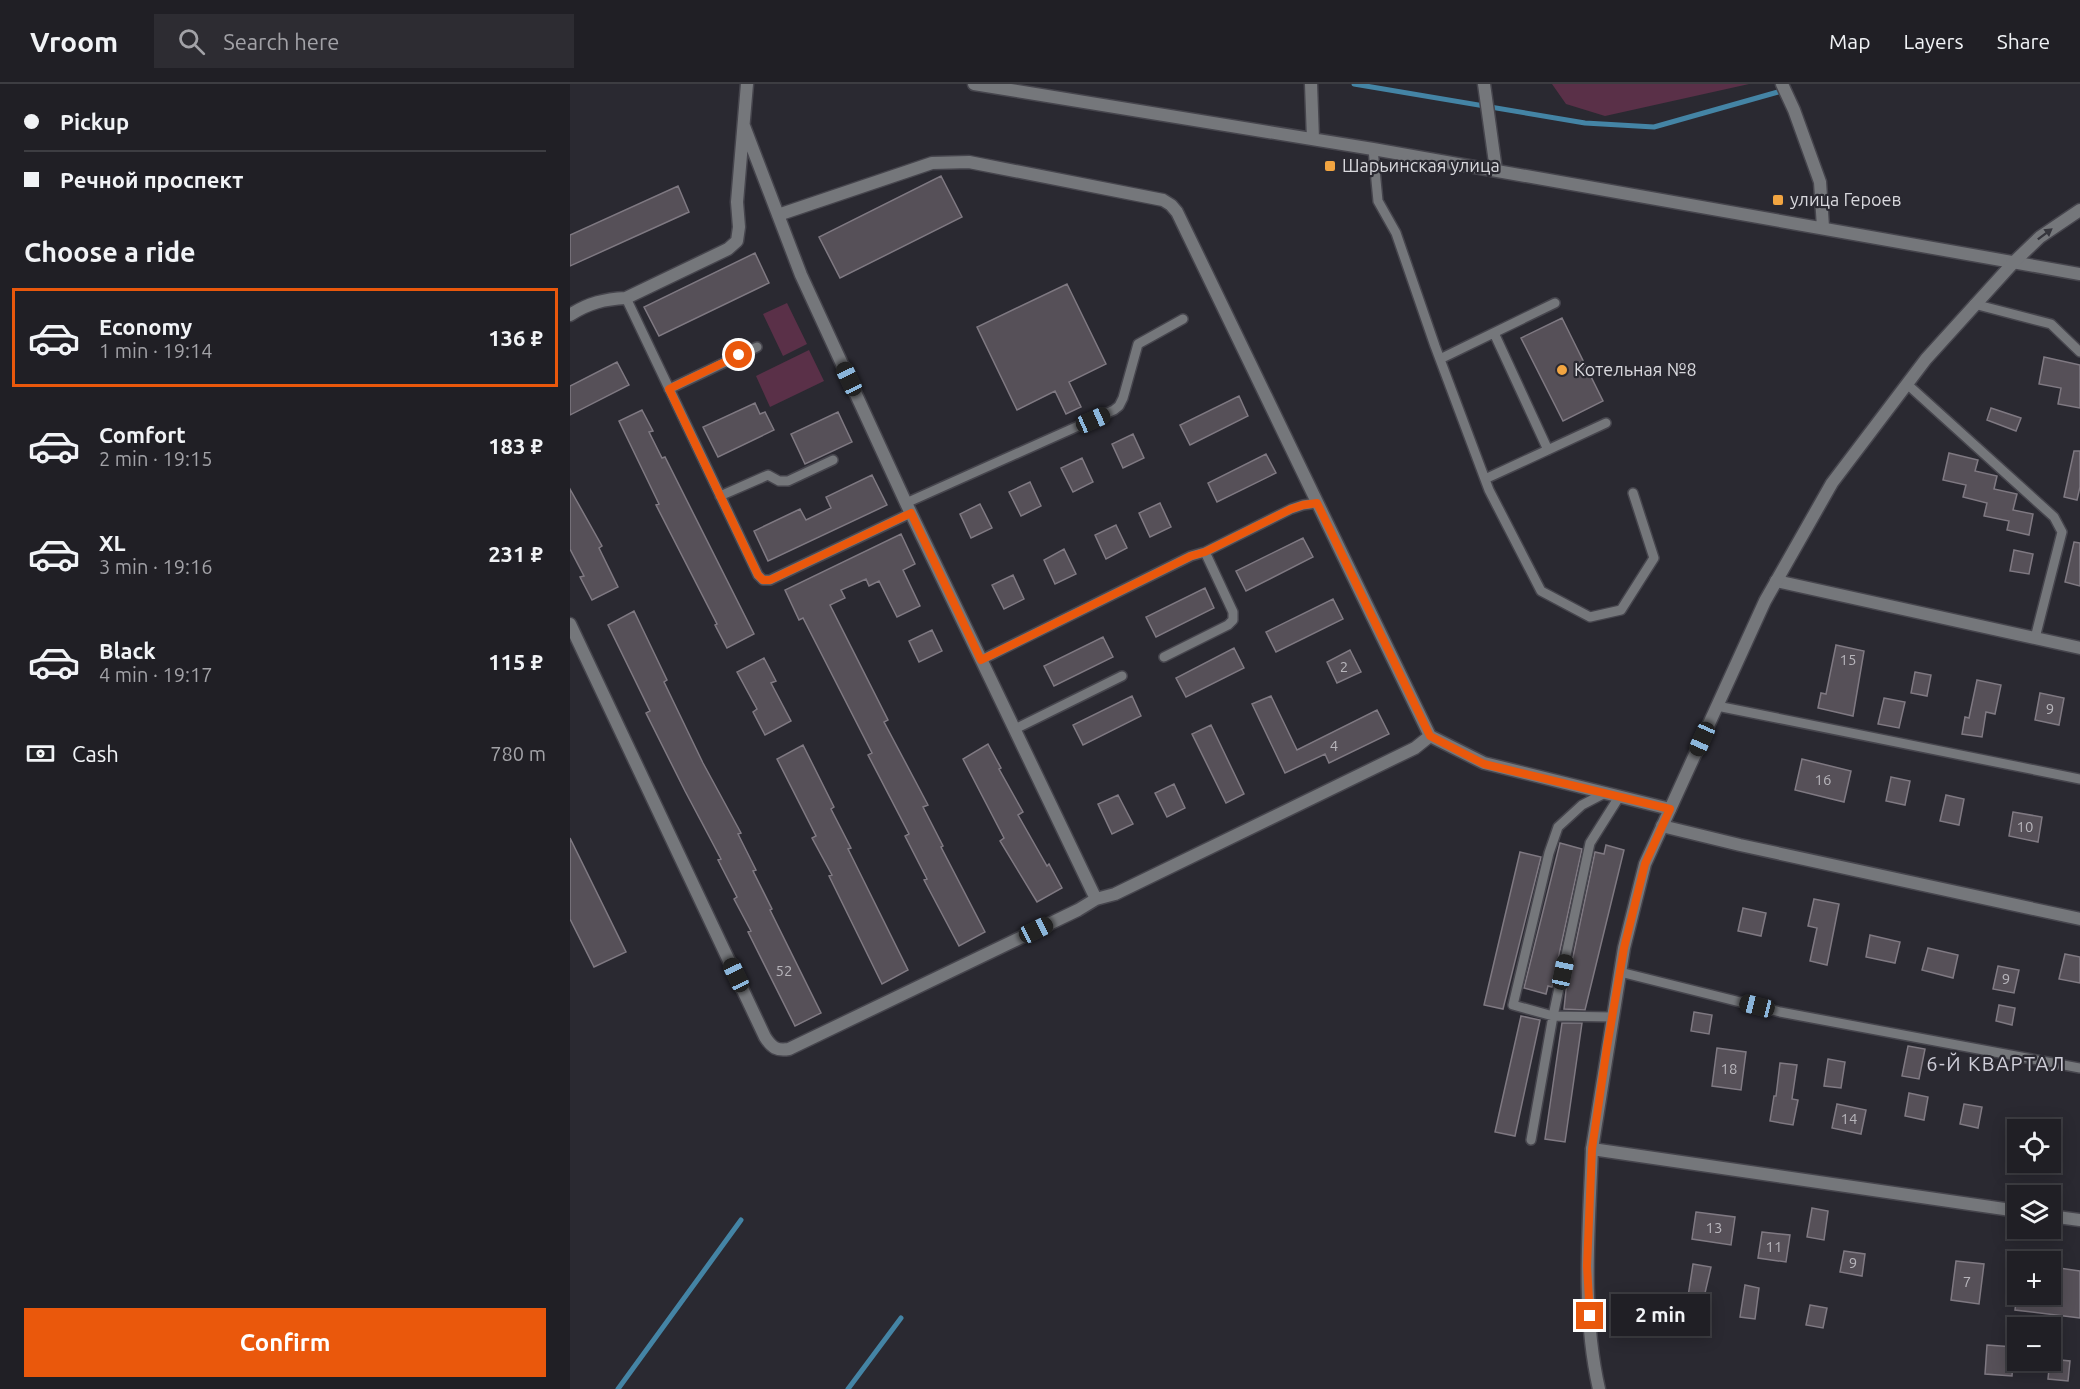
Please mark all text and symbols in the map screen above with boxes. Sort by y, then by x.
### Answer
search box [154,14,574,68]
icon: search [175,25,208,58]
text: Vroom [30,26,118,57]
text: Search here [223,29,339,54]
text: Map [1829,29,1870,53]
text: Layers [1903,29,1964,53]
text: Share [1997,29,2050,53]
text: Pickup [60,109,129,134]
place label: Шарьинская улица [1342,155,1500,175]
marker: Шарьинская улица [1323,159,1337,173]
text: Речной проспект [60,167,243,192]
place label: улица Героев [1790,189,1901,209]
marker: улица Героев [1771,193,1785,207]
one-way arrow [2037,228,2053,240]
text: Choose a ride [24,237,196,267]
icon: car [27,311,81,365]
text: Economy [99,314,192,339]
text: 136 ₽ [488,325,543,350]
text: 1 min · 19:14 [99,339,213,362]
route start [725,341,752,368]
car [833,359,865,399]
place label: Котельная №8 [1574,359,1697,379]
marker: Котельная №8 [1555,363,1569,377]
car [1073,404,1113,436]
icon: car [27,419,81,473]
text: Comfort [99,422,186,447]
text: 183 ₽ [488,433,543,458]
text: 2 min · 19:15 [99,447,213,470]
icon: car [27,527,81,581]
text: XL [99,530,126,555]
text: 231 ₽ [488,541,543,566]
text: 3 min · 19:16 [99,555,213,578]
icon: car [27,635,81,689]
text: Black [99,638,156,663]
text: 115 ₽ [488,649,543,674]
house number: 15 [1840,651,1856,668]
house number: 2 [1340,658,1348,675]
text: 4 min · 19:17 [99,663,213,686]
house number: 9 [2046,700,2054,717]
car [1686,719,1718,759]
icon: cash [24,737,57,770]
house number: 4 [1330,737,1338,754]
text: Cash [72,741,119,766]
text: 780 m [490,742,546,765]
house number: 16 [1815,771,1831,788]
house number: 10 [2017,818,2033,835]
car [1016,914,1056,946]
car [1550,953,1576,991]
car [720,955,752,995]
house number: 52 [776,962,792,979]
house number: 9 [2002,970,2010,987]
car [1737,993,1777,1019]
district label: 6-Й КВАРТАЛ [1926,1052,2066,1075]
house number: 18 [1721,1060,1737,1077]
house number: 14 [1841,1110,1857,1127]
map controls [2007,1119,2061,1371]
button: locate [2007,1119,2061,1173]
button: layers [2007,1185,2061,1239]
house number: 13 [1706,1219,1722,1236]
house number: 11 [1766,1238,1782,1255]
button: + [2007,1251,2061,1305]
house number: 9 [1849,1254,1857,1271]
house number: 7 [1963,1273,1971,1290]
callout: 2 min [1611,1295,1710,1337]
route end [1576,1302,1603,1329]
text: 2 min [1635,1303,1686,1326]
button: Confirm [24,1308,546,1377]
button: − [2007,1317,2061,1371]

